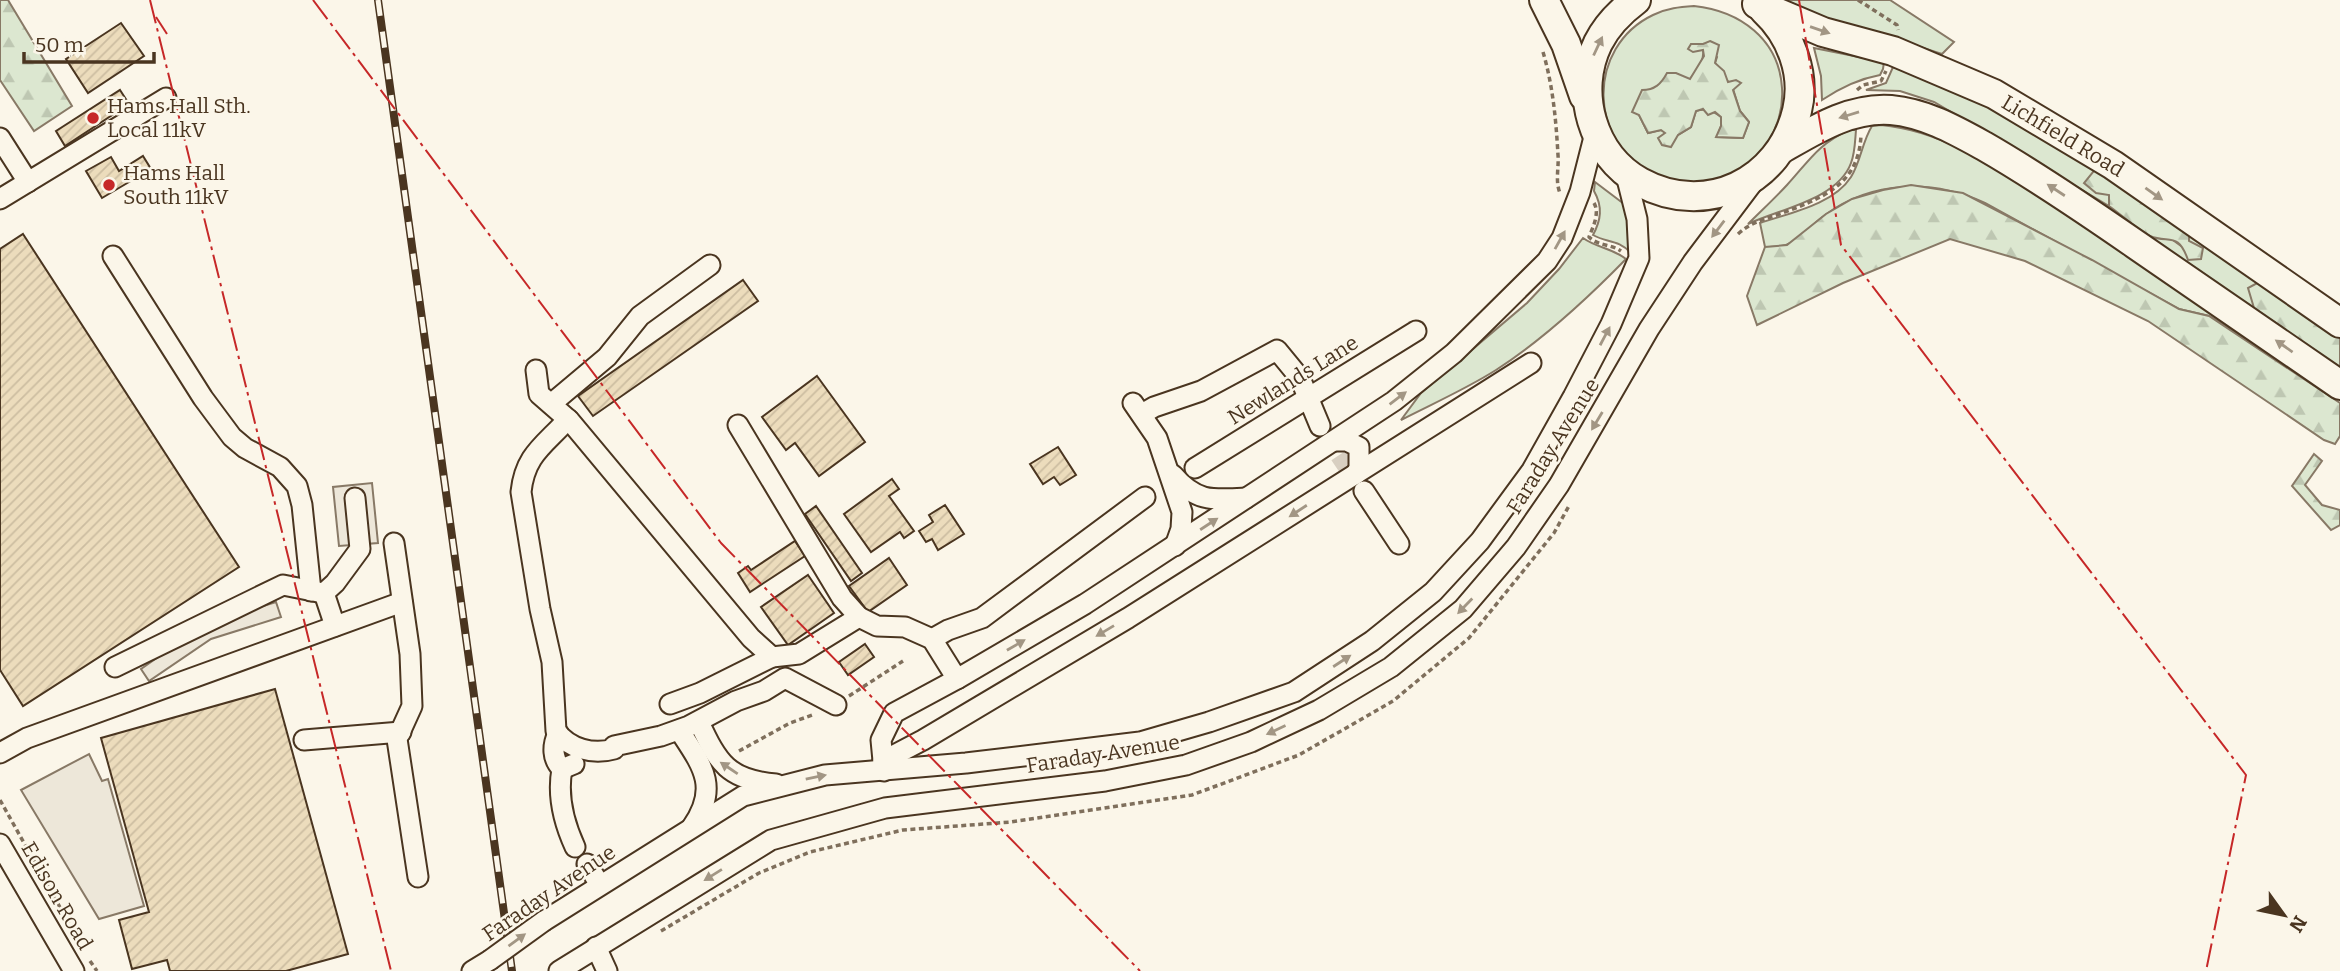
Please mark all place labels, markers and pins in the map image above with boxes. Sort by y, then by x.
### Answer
place label: Hams Hall Sth. Local 11kV [107,93,251,143]
marker: Hams Hall Sth. Local 11kV [85,110,101,126]
place label: Hams Hall South 11kV [123,160,229,210]
marker: Hams Hall South 11kV [101,177,117,193]

